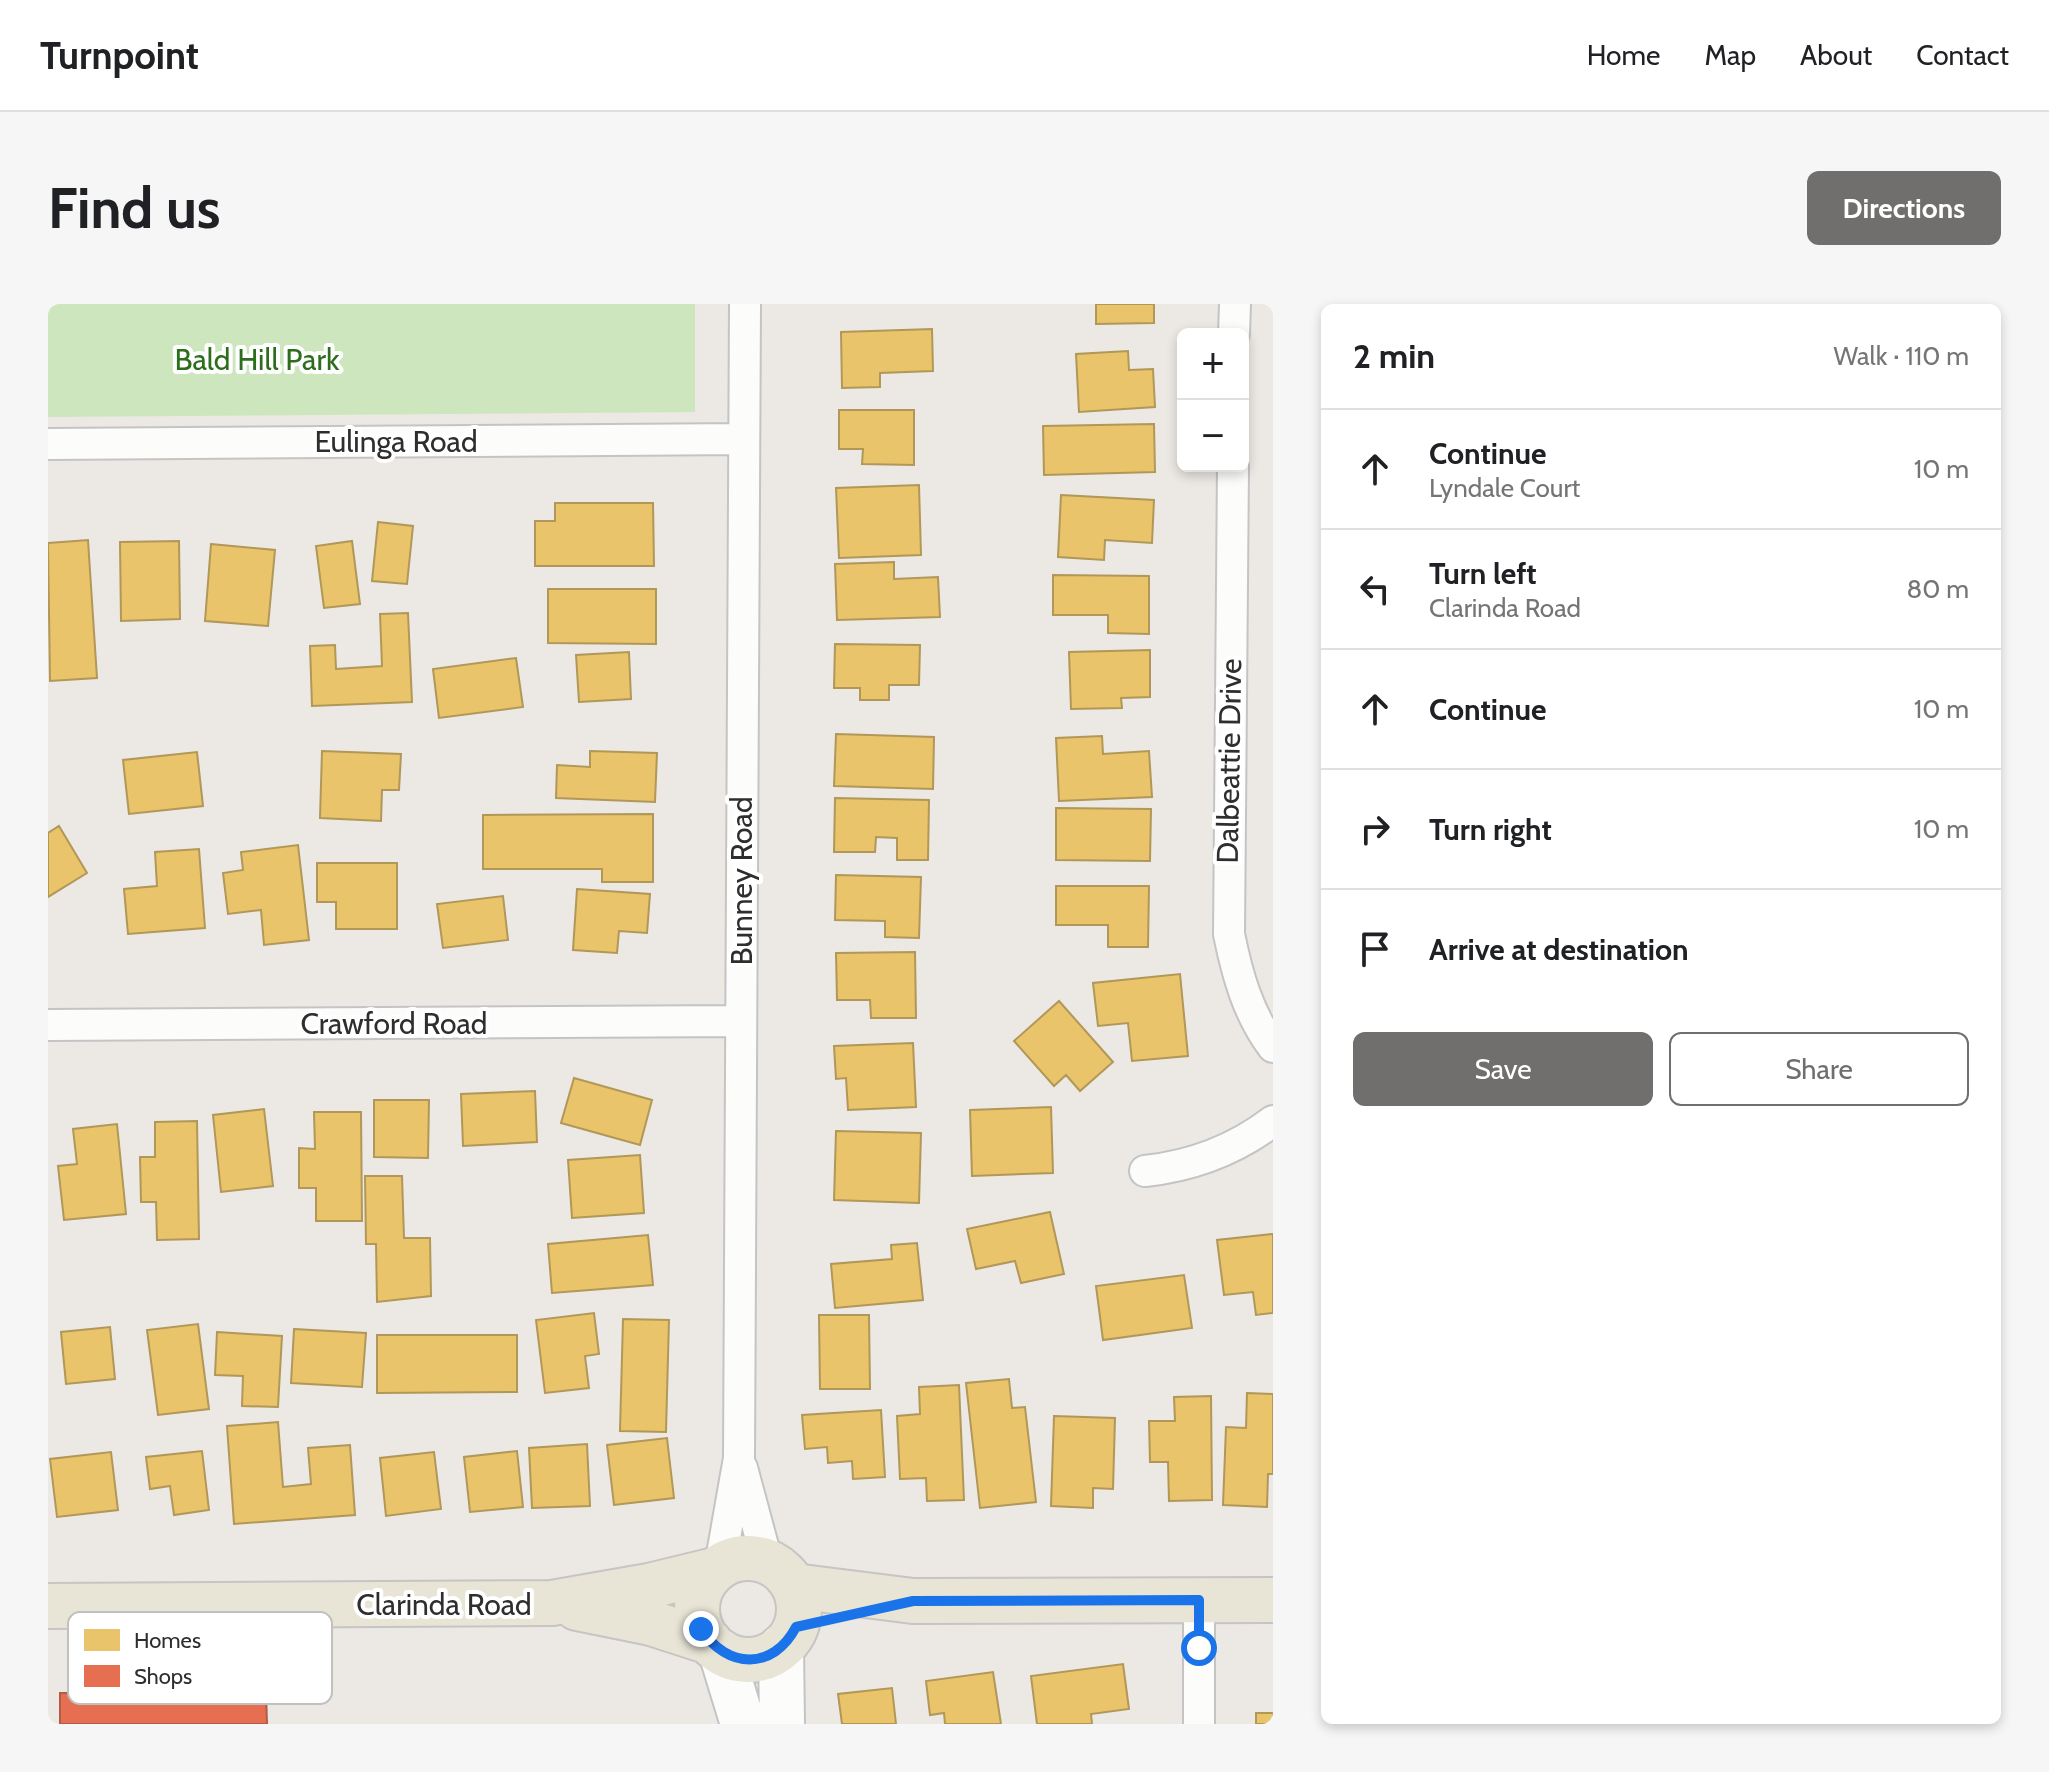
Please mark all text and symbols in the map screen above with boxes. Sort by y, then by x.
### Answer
text: Turnpoint [40,32,199,79]
text: Home [1587,38,1660,72]
text: Map [1704,38,1756,72]
text: About [1800,38,1872,72]
text: Contact [1916,38,2009,72]
button: Directions [1807,171,2001,245]
text: Find us [48,174,221,242]
map controls [1177,328,1249,472]
button: + [1177,328,1249,400]
text: 2 min [1353,335,1435,377]
text: Walk · 110 m [1834,340,1969,372]
park label: Bald Hill Park [175,341,340,378]
button: − [1177,400,1249,472]
street label: Eulinga Road [314,423,478,460]
text: Continue [1429,435,1546,472]
icon: ahead [1353,447,1397,491]
text: 10 m [1914,453,1969,485]
text: Lyndale Court [1429,472,1580,504]
text: Turn left [1429,555,1537,592]
icon: left [1353,567,1397,611]
text: 80 m [1906,573,1969,605]
text: Clarinda Road [1429,592,1581,624]
street label: Dalbeattie Drive [1209,658,1249,864]
icon: ahead [1353,687,1397,731]
text: Continue [1429,691,1546,728]
text: 10 m [1914,693,1969,725]
street label: Bunney Road [723,796,760,966]
icon: right [1353,807,1397,851]
text: Turn right [1429,811,1552,848]
text: 10 m [1914,813,1969,845]
icon: arrive [1353,927,1397,971]
text: Arrive at destination [1429,931,1689,968]
street label: Crawford Road [301,1005,488,1042]
button: Save [1353,1032,1653,1106]
button: Share [1669,1032,1969,1106]
street label: Clarinda Road [356,1586,532,1623]
route end [683,1611,719,1647]
legend [68,1612,332,1704]
text: Homes [134,1627,201,1654]
route start [1181,1630,1217,1666]
text: Shops [134,1663,192,1690]

